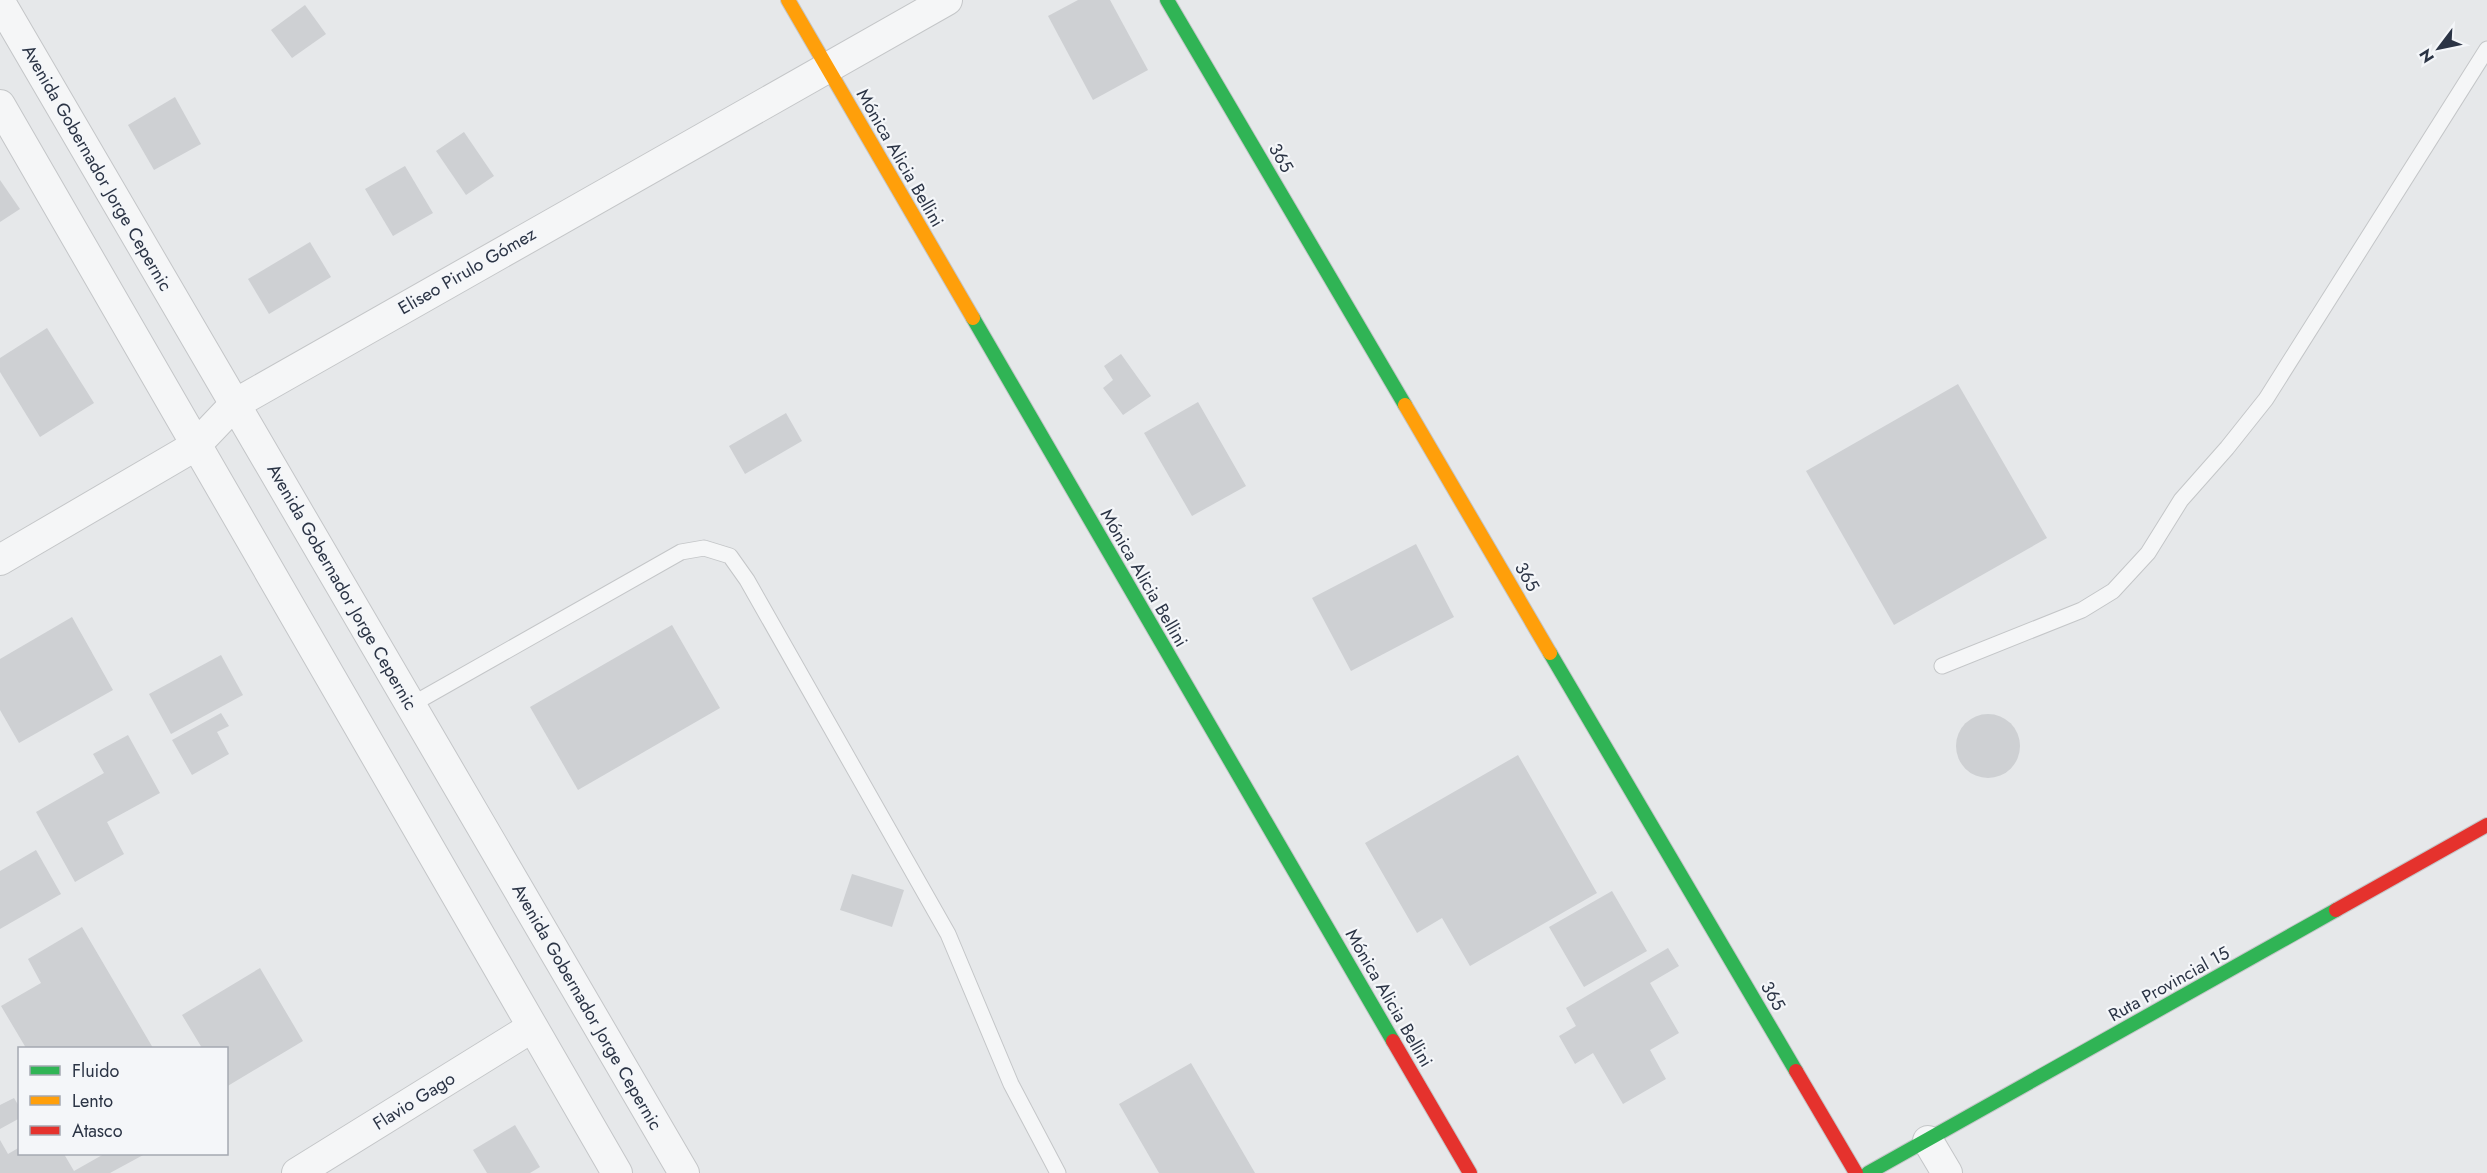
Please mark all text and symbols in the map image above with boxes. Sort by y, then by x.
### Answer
north arrow [2409,18,2469,78]
street label: Avenida Gobernador Jorge Cepernic [16,40,178,296]
text: N [2414,44,2440,67]
street label: Mónica Alicia Bellini [850,84,950,232]
street label: 365 [1262,138,1300,178]
street label: Eliseo Pirulo Gómez [393,221,541,321]
street label: Avenida Gobernador Jorge Cepernic [261,459,423,715]
street label: Mónica Alicia Bellini [1094,504,1194,652]
street label: 365 [1508,557,1546,597]
street label: Avenida Gobernador Jorge Cepernic [506,879,668,1135]
street label: Mónica Alicia Bellini [1339,924,1439,1072]
street label: Ruta Provincial 15 [2104,940,2234,1028]
street label: 365 [1754,976,1792,1016]
legend [18,1047,228,1155]
text: Fluido [72,1058,120,1084]
street label: Flavio Gago [368,1065,460,1136]
text: Lento [72,1088,113,1114]
text: Atasco [72,1118,123,1144]

